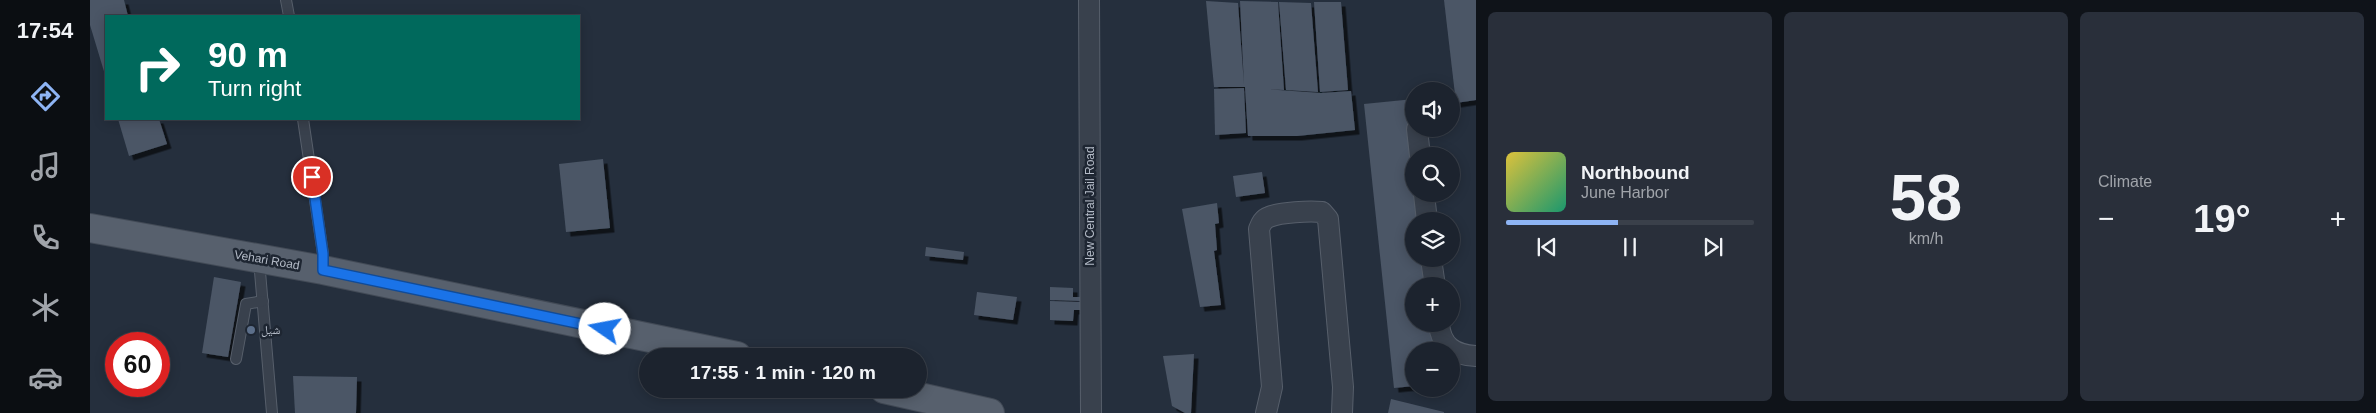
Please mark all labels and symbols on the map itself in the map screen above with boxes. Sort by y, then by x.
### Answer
street label: New Central Jail Road [1083,146,1097,266]
pin [291,156,333,198]
street label: Vehari Road [233,247,301,273]
position arrow [578,302,630,354]
place label: شیل [261,323,280,337]
marker: شیل [245,324,257,336]
speed limit sign: 60 [105,332,170,397]

